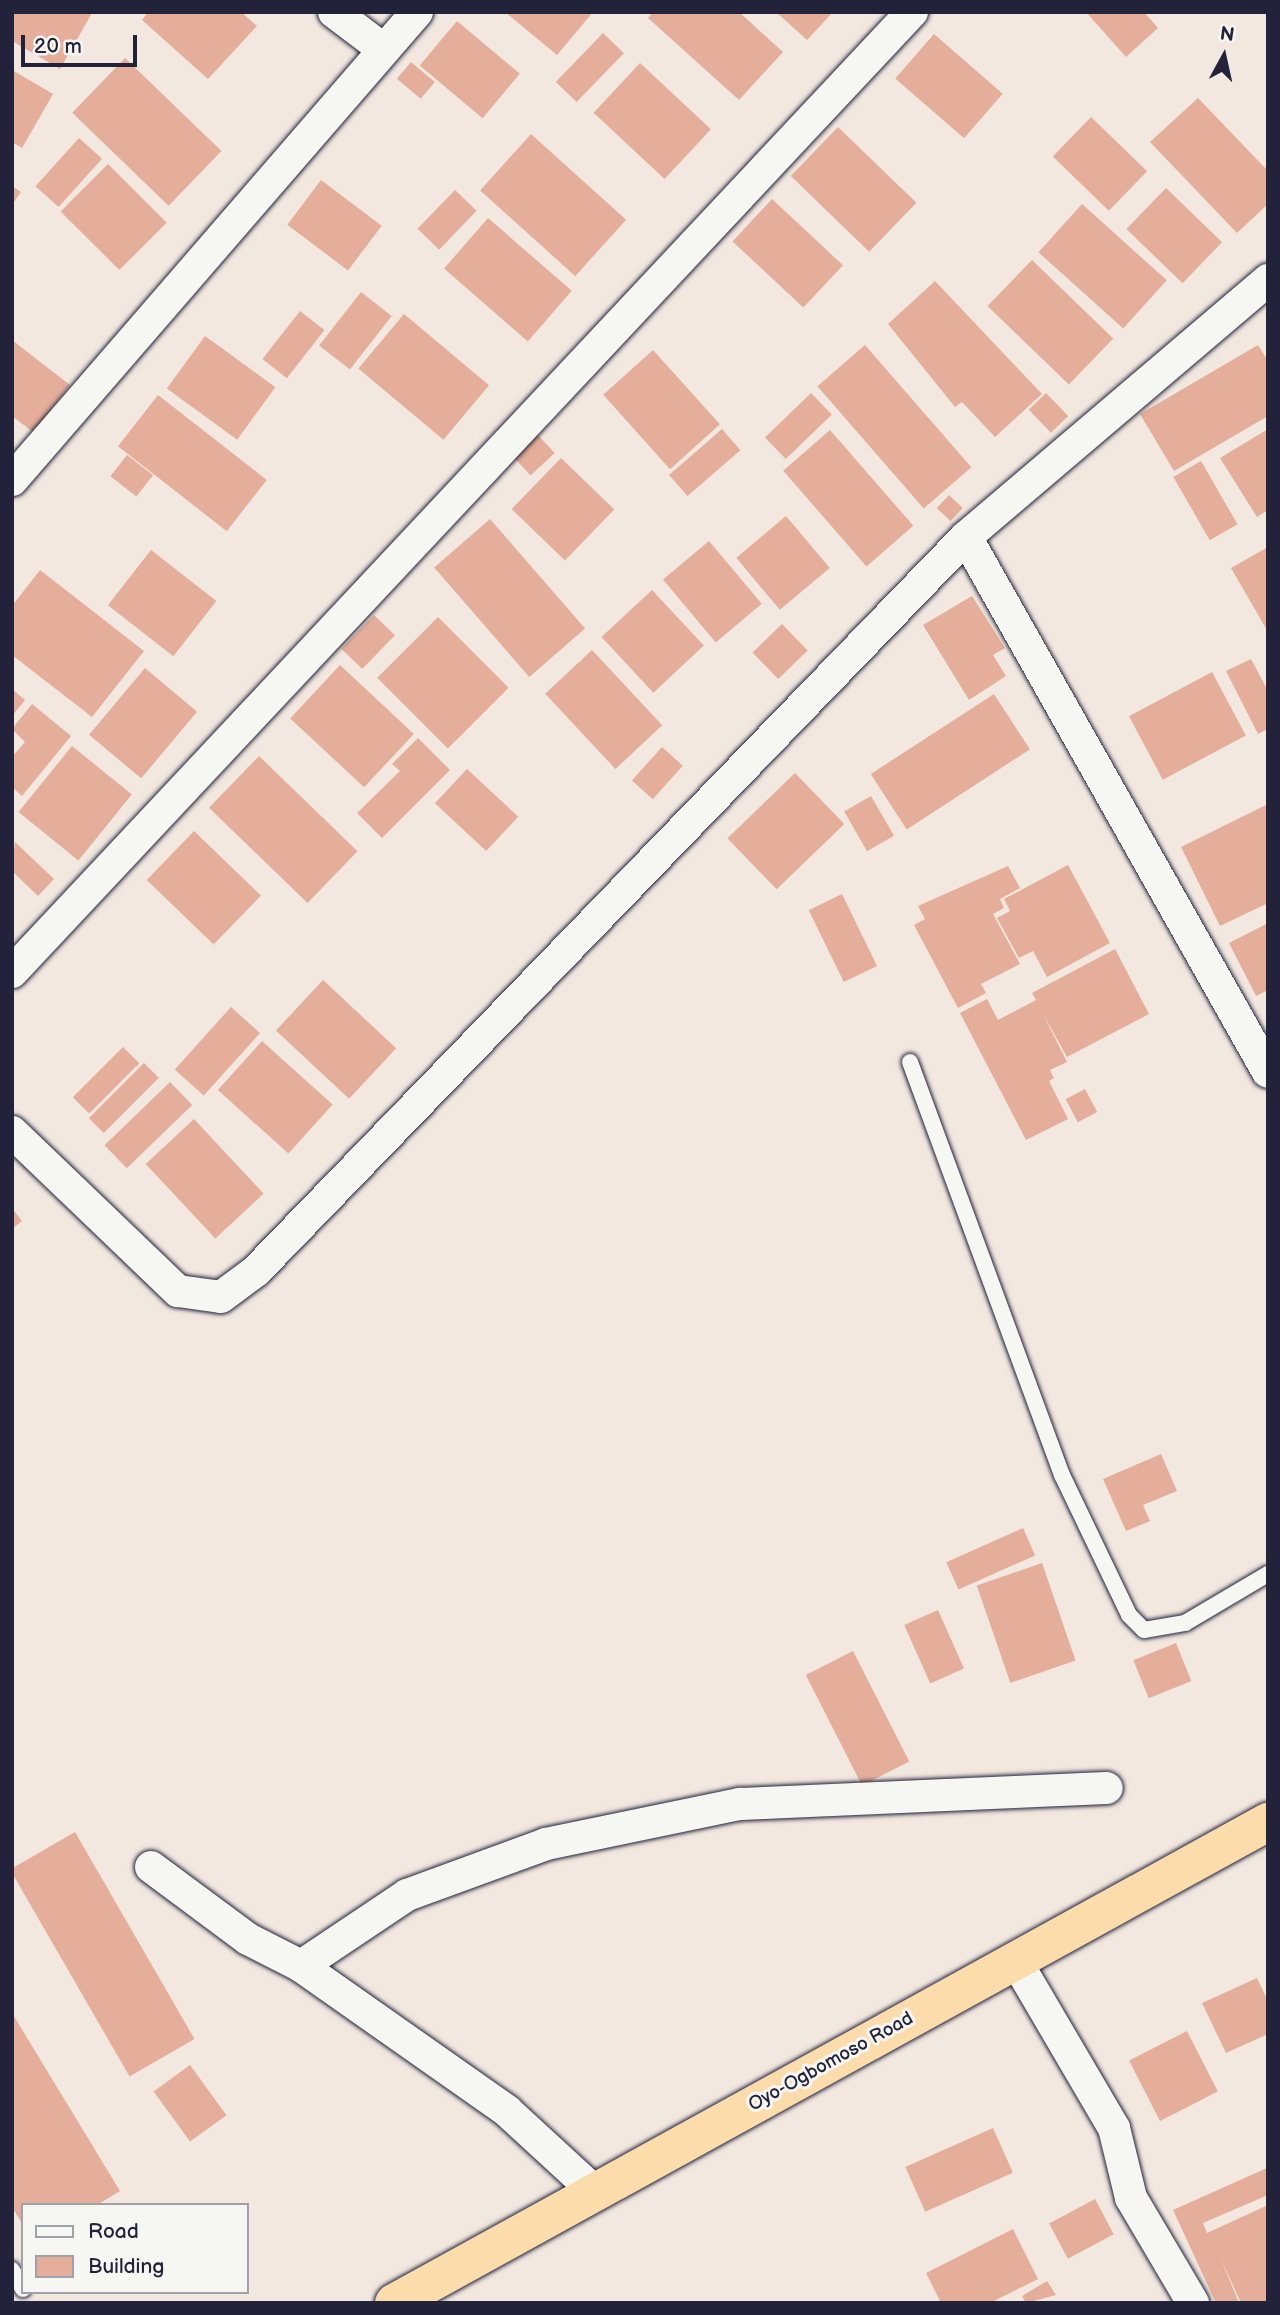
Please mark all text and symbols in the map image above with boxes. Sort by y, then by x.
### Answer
scale bar [24,21,140,65]
north arrow [1189,21,1259,91]
text: N [1218,22,1236,47]
text: 20 m [34,34,82,59]
street label: Oyo-Ogbomoso Road [745,2007,917,2117]
legend [21,2203,248,2294]
text: Road [88,2219,139,2244]
text: Building [88,2254,164,2279]

